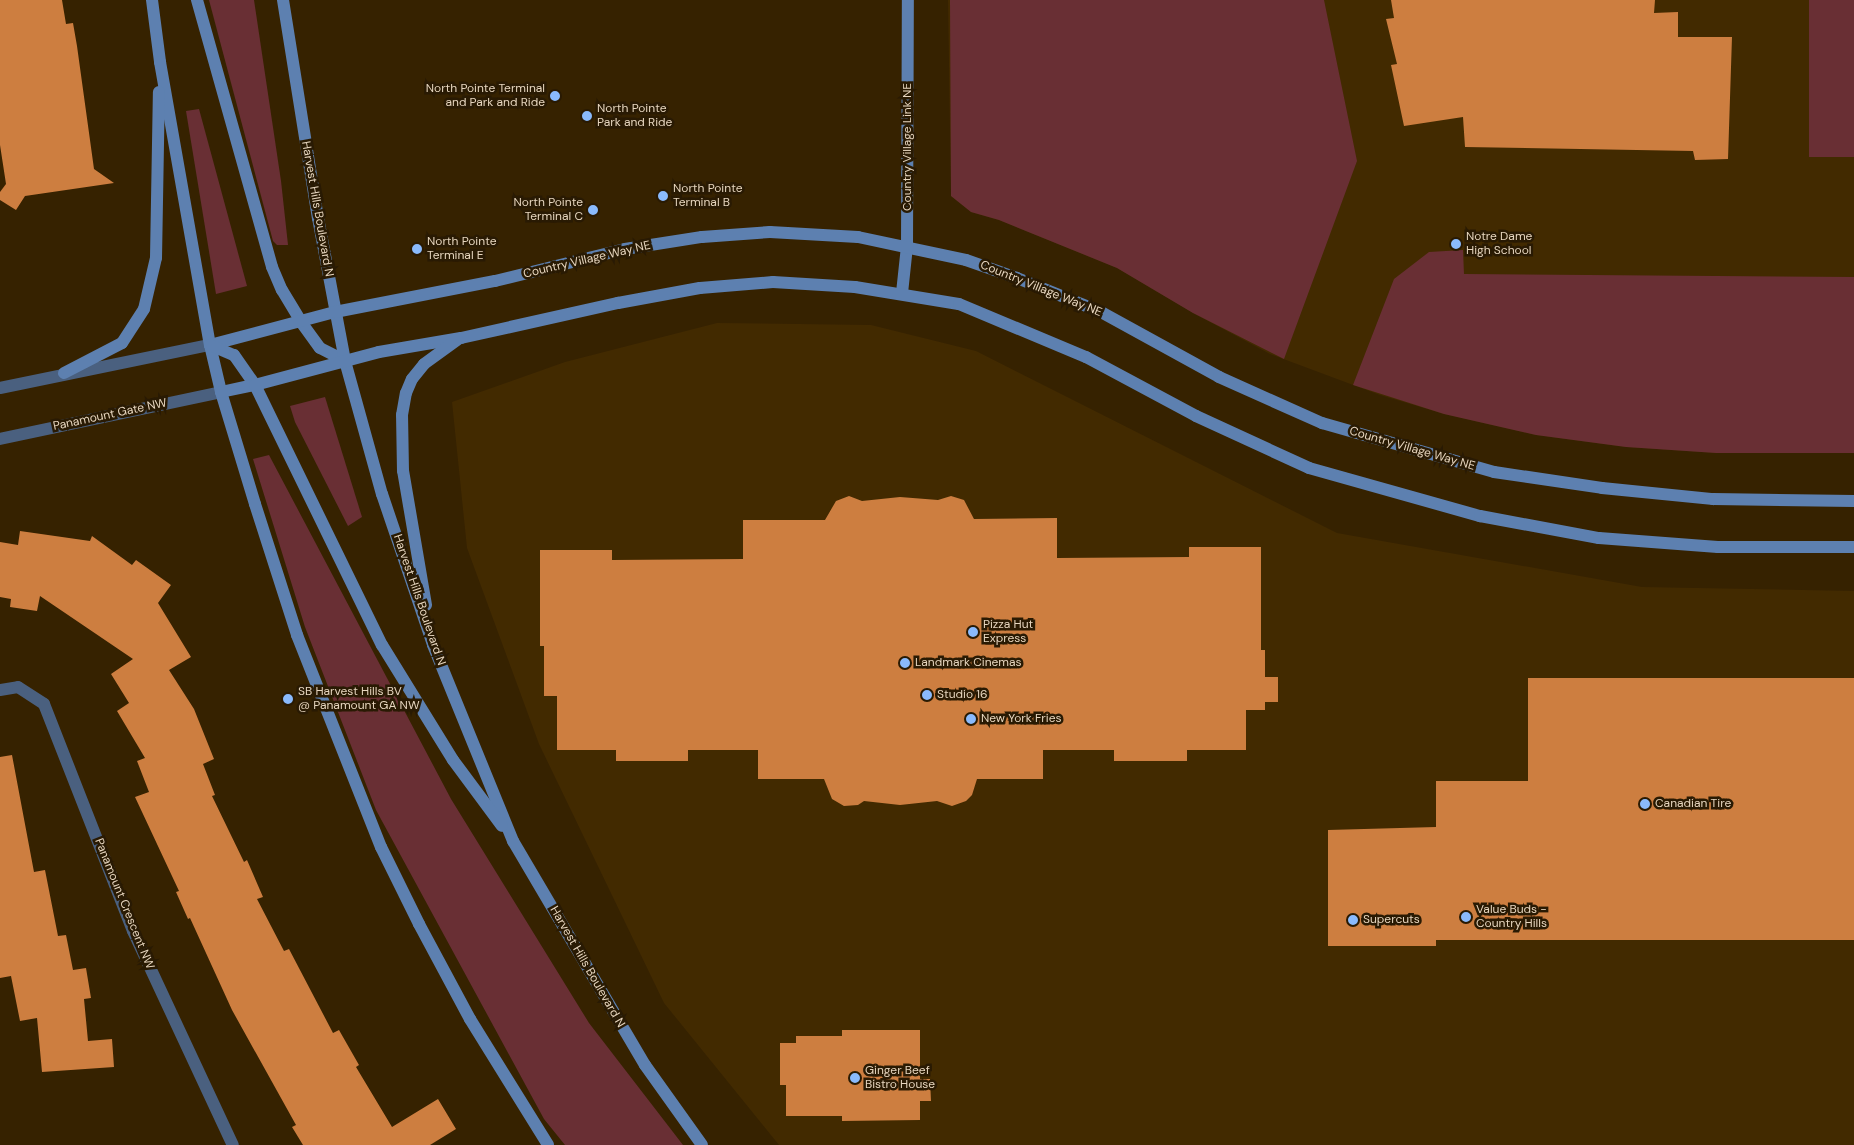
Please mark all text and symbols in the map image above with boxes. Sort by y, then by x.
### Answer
place label: North Pointe Terminal and Park and Ride [426,82,545,110]
street label: Country Village Link NE [901,83,915,211]
marker: North Pointe Terminal and Park and Ride [549,90,561,102]
place label: North Pointe Park and Ride [597,102,672,130]
marker: North Pointe Park and Ride [581,110,593,122]
street label: Harvest Hills Boulevard N [298,140,336,278]
place label: North Pointe Terminal B [673,182,742,210]
marker: North Pointe Terminal B [657,190,669,202]
place label: North Pointe Terminal C [514,196,583,224]
marker: North Pointe Terminal C [587,204,599,216]
place label: Notre Dame High School [1466,230,1532,258]
place label: North Pointe Terminal E [427,235,496,263]
street label: Country Village Way NE [522,238,652,282]
marker: Notre Dame High School [1450,238,1462,250]
marker: North Pointe Terminal E [411,243,423,255]
street label: Country Village Way NE [978,258,1104,320]
street label: Panamount Gate NW [52,396,168,434]
street label: Country Village Way NE [1348,424,1476,474]
street label: Harvest Hills Boulevard N [390,533,448,667]
place label: Pizza Hut Express [983,618,1033,646]
marker: Pizza Hut Express [967,626,979,638]
place label: Landmark Cinemas [915,656,1022,670]
marker: Landmark Cinemas [899,657,911,669]
place label: SB Harvest Hills BV @ Panamount GA NW [298,685,420,713]
place label: Studio 16 [937,688,988,702]
marker: Studio 16 [921,689,933,701]
marker: SB Harvest Hills BV @ Panamount GA NW [282,693,294,705]
place label: New York Fries [981,712,1062,726]
marker: New York Fries [965,713,977,725]
place label: Canadian Tire [1655,797,1731,811]
marker: Canadian Tire [1639,798,1651,810]
street label: Panamount Crescent NW [91,836,157,972]
place label: Value Buds - Country Hills [1476,903,1547,931]
street label: Harvest Hills Boulevard N [546,904,628,1030]
marker: Value Buds - Country Hills [1460,911,1472,923]
place label: Supercuts [1363,913,1420,927]
marker: Supercuts [1347,914,1359,926]
place label: Ginger Beef Bistro House [865,1064,935,1092]
marker: Ginger Beef Bistro House [849,1072,861,1084]

